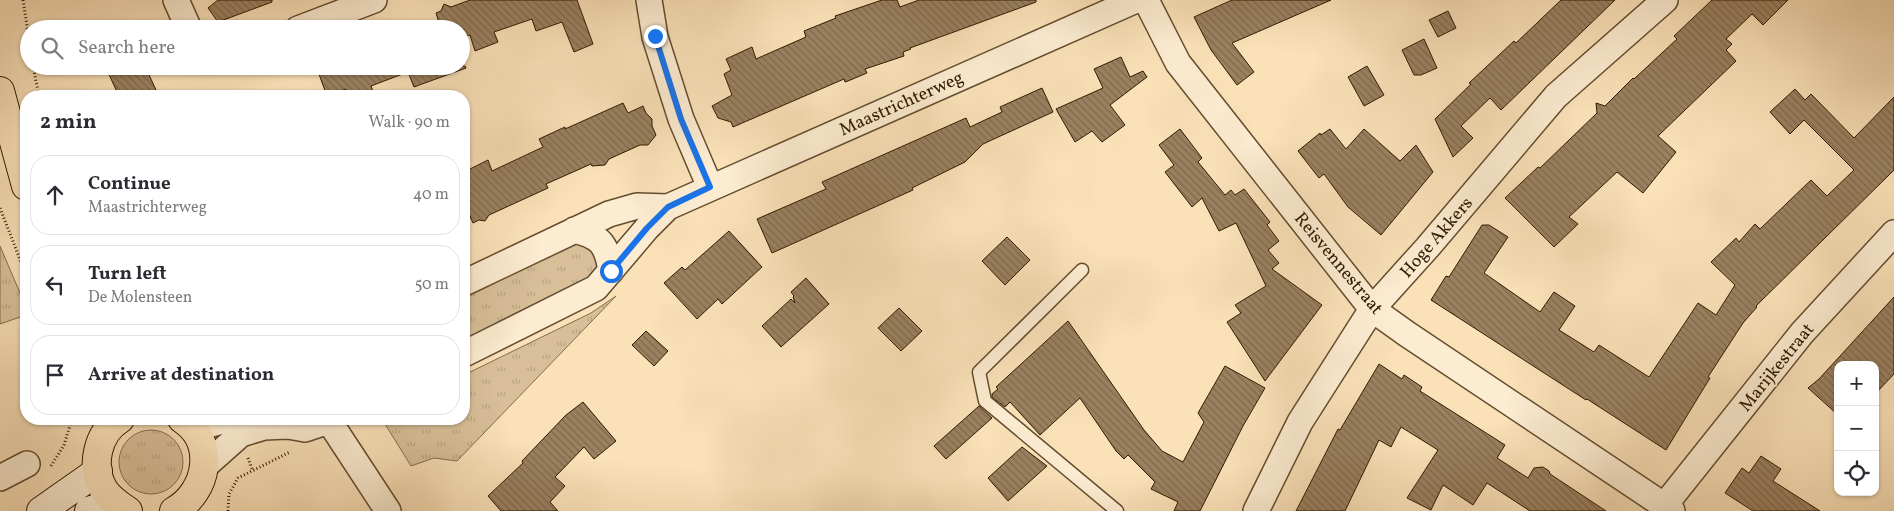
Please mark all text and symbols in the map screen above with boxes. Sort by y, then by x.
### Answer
search box [20,20,470,75]
route end [644,25,667,48]
icon: search [38,34,66,62]
text: Search here [78,35,175,61]
street label: Maastrichterweg [835,66,968,143]
text: 2 min [40,108,97,137]
text: Walk · 90 m [368,112,450,134]
text: Continue [88,171,171,197]
icon: ahead [41,181,69,209]
text: 40 m [413,184,449,206]
street label: Hoge Akkers [1395,192,1479,284]
text: Maastrichterweg [88,197,207,219]
street label: Reisvennestraat [1288,207,1388,321]
route start [600,260,623,283]
text: Turn left [88,261,167,287]
icon: left [41,271,69,299]
text: 50 m [415,274,449,296]
text: De Molensteen [88,287,192,309]
street label: Marijkestraat [1734,318,1821,417]
icon: arrive [41,361,69,389]
map controls [1834,361,1879,496]
button: + [1834,361,1879,406]
text: Arrive at destination [88,362,274,388]
button: − [1834,406,1879,451]
button: locate [1834,451,1879,496]

